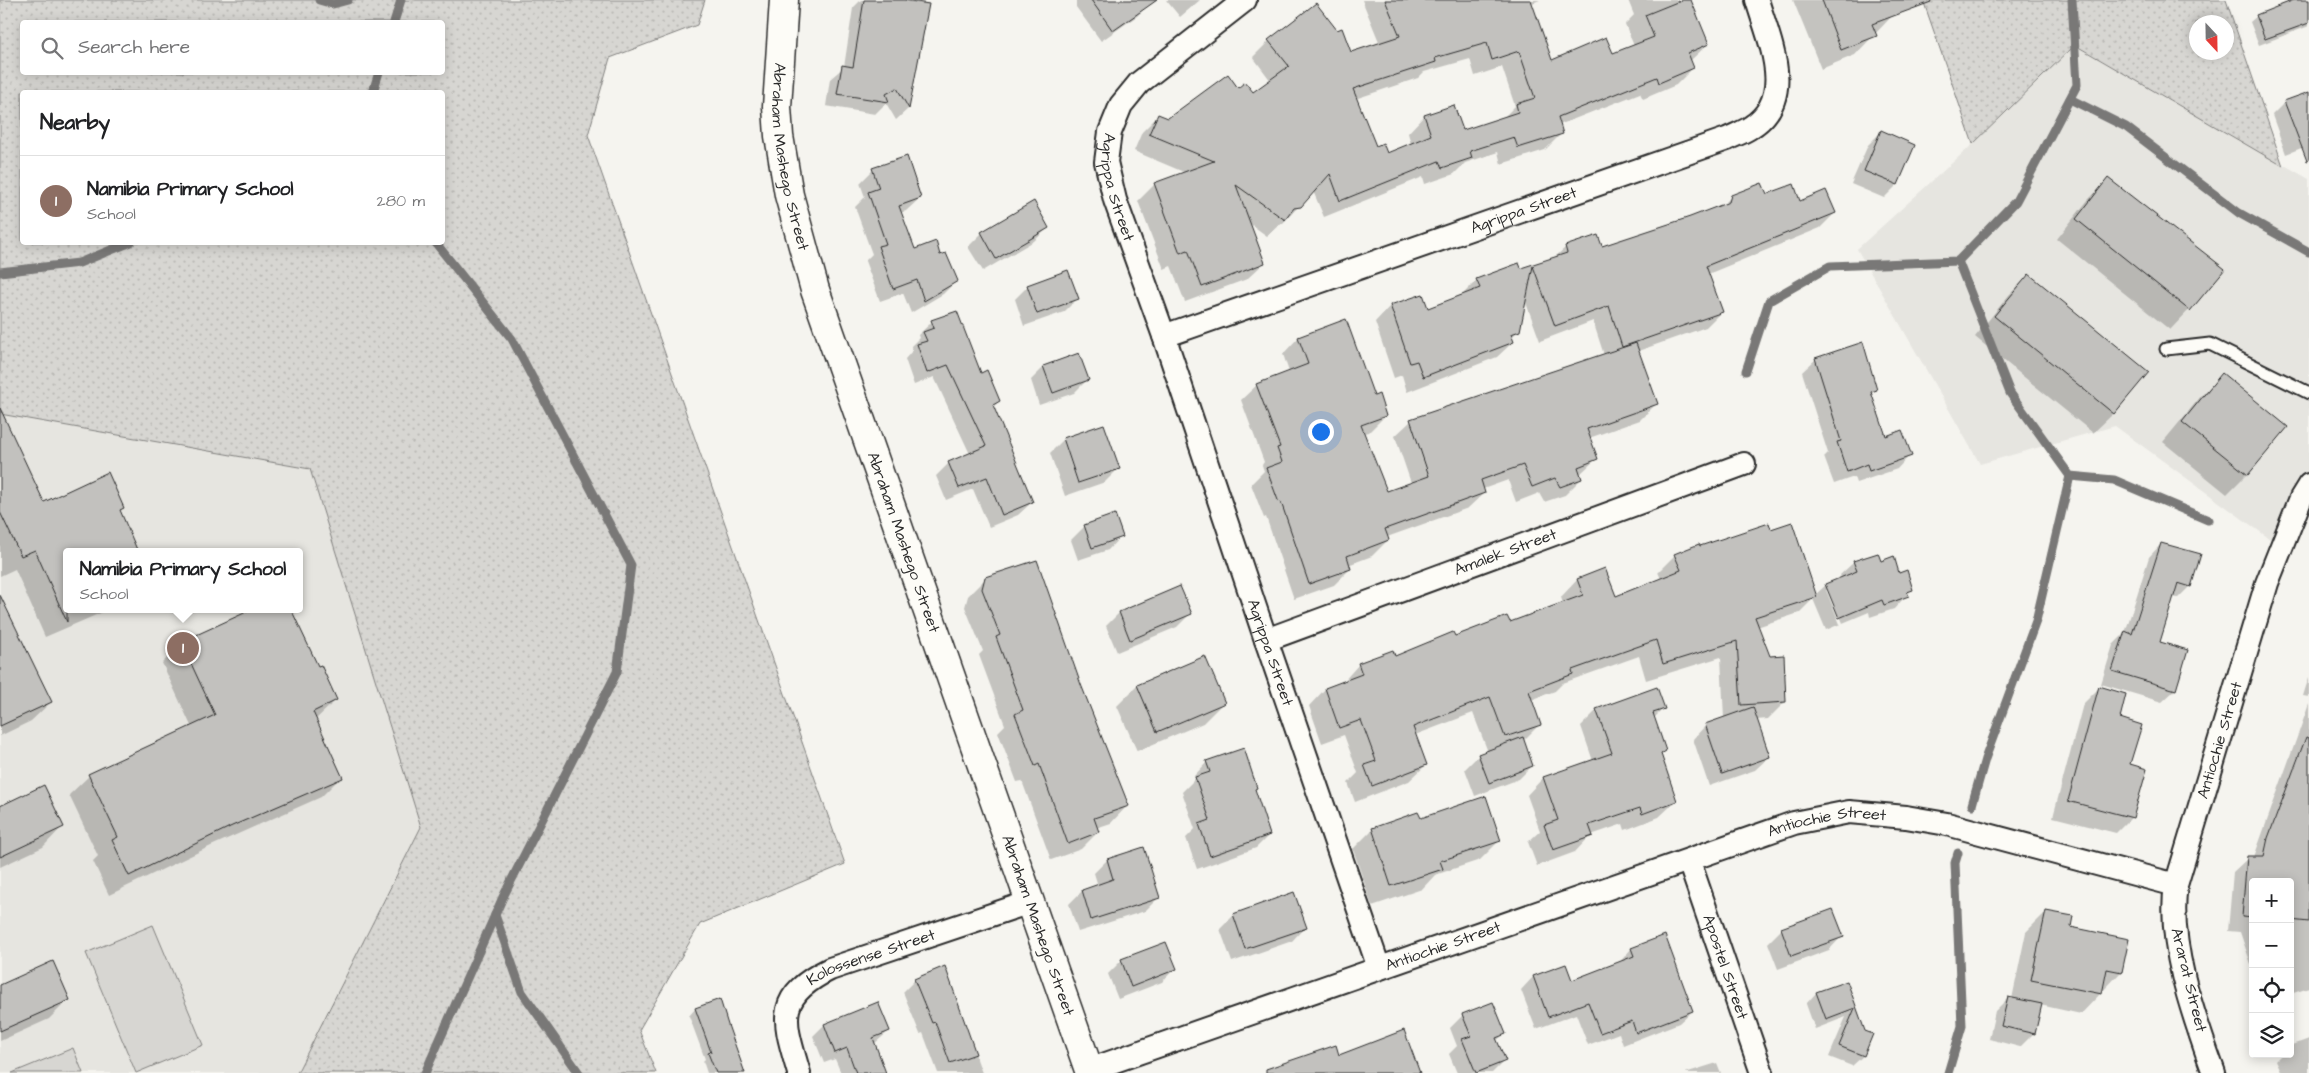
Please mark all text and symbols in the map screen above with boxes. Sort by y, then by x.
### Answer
north arrow [2189,15,2234,60]
search box [20,20,445,75]
icon: search [38,34,66,62]
text: Search here [78,34,190,61]
street label: Abraham Mashego Street [766,62,815,253]
text: Nearby [40,108,110,137]
street label: Agrippa Street [1095,132,1140,245]
text: Namibia Primary School [87,176,294,203]
street label: Agrippa Street [1467,181,1580,239]
text: 1 [55,190,57,212]
text: 280 m [377,190,425,212]
text: School [87,203,136,225]
your location [1308,419,1334,445]
street label: Abraham Mashego Street [862,449,946,636]
street label: Amalek Street [1451,523,1560,581]
popup [63,548,303,613]
text: Namibia Primary School [80,556,286,583]
text: School [80,583,129,605]
street label: Agrippa Street [1242,596,1299,709]
pin: 1 [167,629,199,667]
street label: Antiochie Street [2192,678,2248,801]
street label: Antiochie Street [1764,801,1888,842]
street label: Abraham Mashego Street [996,832,1080,1019]
map controls [2249,878,2294,1058]
button: + [2249,878,2294,923]
street label: Apostel Street [1697,912,1754,1023]
street label: Antiochie Street [1382,915,1504,976]
street label: Kolossense Street [802,923,939,991]
button: − [2249,923,2294,968]
street label: Ararat Street [2165,926,2213,1035]
button: locate [2249,968,2294,1013]
button: layers [2249,1013,2294,1058]

